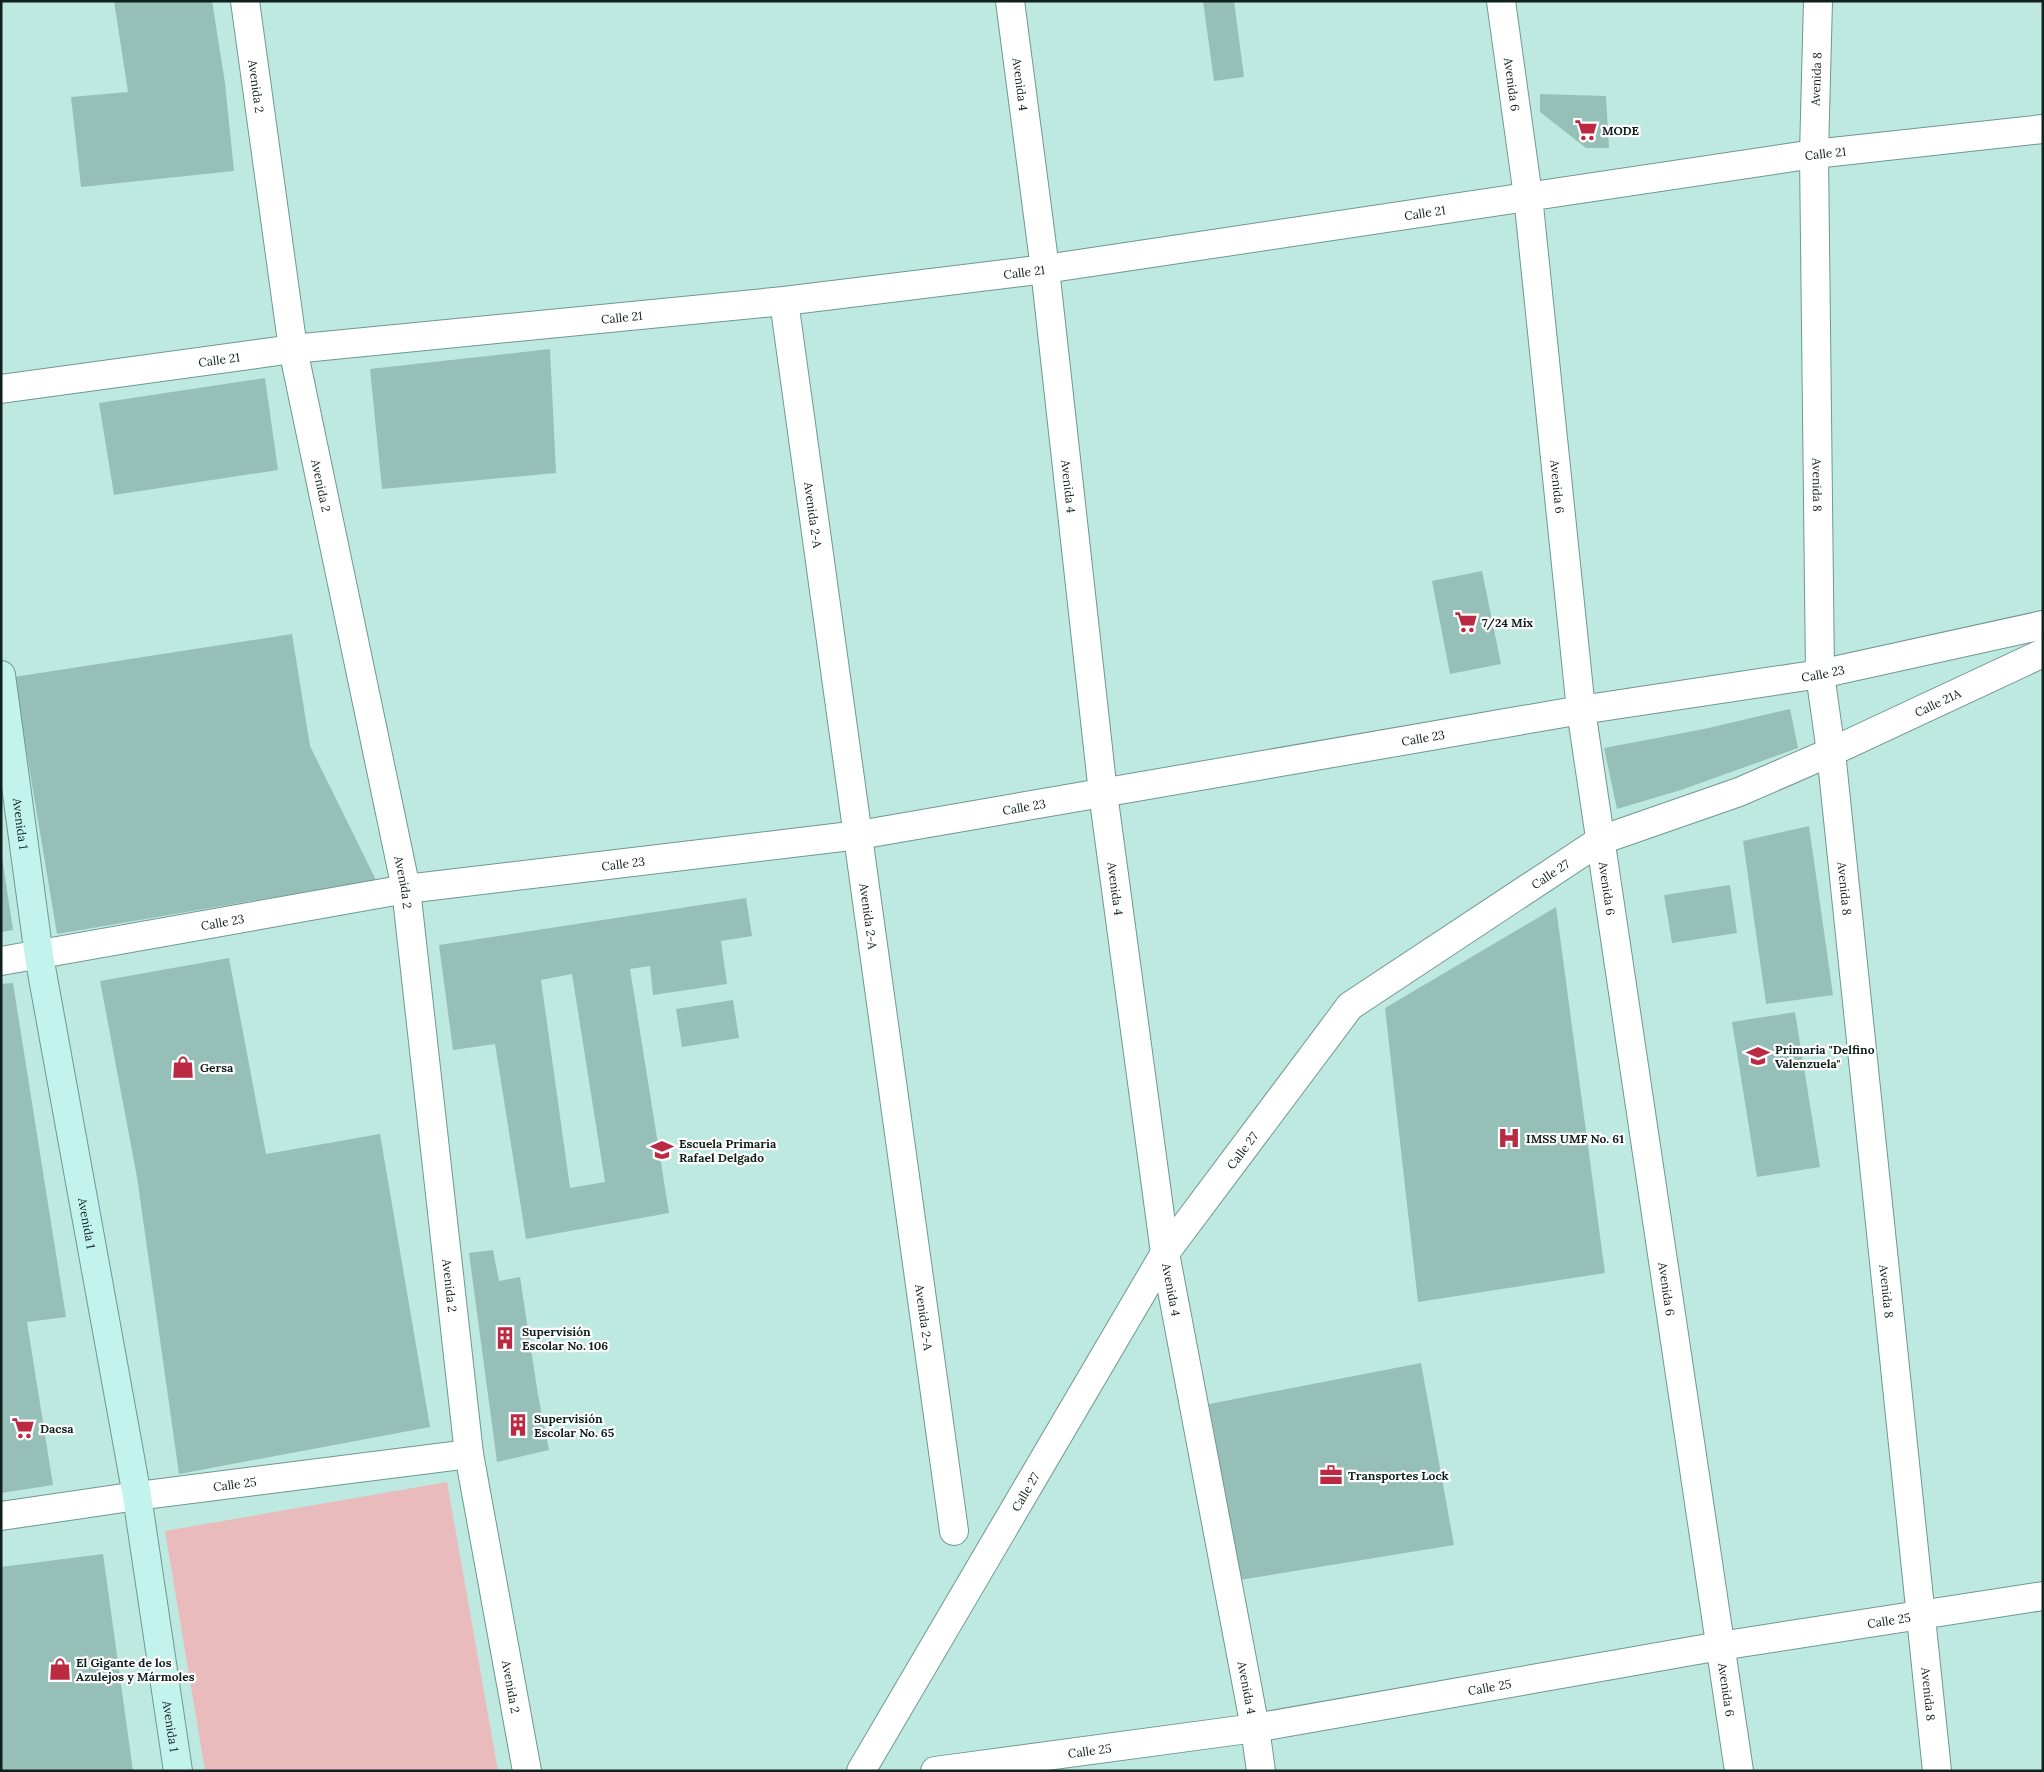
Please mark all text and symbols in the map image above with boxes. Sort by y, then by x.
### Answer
street label: Avenida 8 [1808,52,1824,107]
street label: Avenida 6 [1501,55,1524,112]
street label: Avenida 4 [1010,56,1032,112]
street label: Avenida 2 [246,58,268,114]
supermarket icon: MODE [1573,117,1599,143]
place label: MODE [1602,123,1639,138]
street label: Calle 21 [1804,143,1847,163]
street label: Calle 21 [1403,202,1446,223]
street label: Calle 21 [1003,262,1046,282]
street label: Calle 21 [600,307,643,326]
street label: Calle 21 [197,349,241,369]
street label: Avenida 2 [309,457,334,513]
street label: Avenida 8 [1810,457,1826,512]
street label: Avenida 4 [1059,458,1080,514]
street label: Avenida 6 [1548,458,1568,514]
street label: Avenida 2-A [801,480,826,549]
supermarket icon: 7/24 Mix [1453,609,1479,635]
place label: 7/24 Mix [1482,615,1534,631]
street label: Calle 23 [1800,661,1846,684]
street label: Calle 21A [1912,685,1963,720]
street label: Calle 23 [1400,726,1446,748]
street label: Calle 23 [1001,795,1047,818]
street label: Avenida 1 [10,796,32,850]
street label: Avenida 2 [392,853,416,909]
street label: Calle 23 [601,853,646,873]
street label: Calle 27 [1528,855,1572,892]
street label: Avenida 4 [1105,860,1127,917]
street label: Avenida 6 [1596,860,1619,916]
street label: Avenida 8 [1835,860,1855,916]
street label: Avenida 2-A [857,881,881,951]
street label: Calle 23 [200,910,246,933]
place label: Primaria "Delfino Valenzuela" [1775,1042,1875,1071]
school or university icon: Primaria "Delfino Valenzuela" [1745,1043,1771,1069]
shop icon: Gersa [170,1054,196,1080]
place label: Gersa [200,1060,234,1075]
hospital icon: IMSS UMF No. 61 [1496,1125,1522,1151]
street label: Calle 27 [1223,1128,1261,1172]
place label: IMSS UMF No. 61 [1526,1131,1624,1146]
place label: Escuela Primaria Rafael Delgado [679,1136,777,1165]
school or university icon: Escuela Primaria Rafael Delgado [649,1137,675,1163]
street label: Avenida 1 [75,1195,99,1250]
street label: Avenida 2 [440,1257,461,1313]
street label: Avenida 6 [1656,1260,1679,1317]
street label: Avenida 4 [1159,1261,1184,1318]
street label: Avenida 8 [1877,1263,1897,1319]
street label: Avenida 2-A [912,1282,937,1352]
place label: Supervisión Escolar No. 106 [522,1324,608,1353]
building icon: Supervisión Escolar No. 106 [492,1325,518,1351]
place label: Supervisión Escolar No. 65 [534,1411,615,1440]
building icon: Supervisión Escolar No. 65 [505,1412,531,1438]
supermarket icon: Dacsa [10,1415,36,1441]
place label: Dacsa [40,1421,74,1436]
office icon: Transportes Lock [1318,1462,1344,1488]
place label: Transportes Lock [1348,1468,1449,1483]
street label: Calle 27 [1008,1469,1043,1514]
street label: Calle 25 [212,1473,257,1494]
street label: Calle 25 [1866,1609,1912,1631]
place label: El Gigante de los Azulejos y Mármoles [76,1655,195,1684]
shop icon: El Gigante de los Azulejos y Mármoles [47,1656,73,1682]
street label: Avenida 2 [499,1658,524,1714]
street label: Avenida 4 [1235,1659,1260,1716]
street label: Avenida 6 [1715,1661,1738,1717]
street label: Avenida 8 [1919,1666,1939,1722]
street label: Calle 25 [1467,1675,1512,1698]
street label: Avenida 1 [160,1699,183,1753]
street label: Calle 25 [1067,1740,1112,1761]

